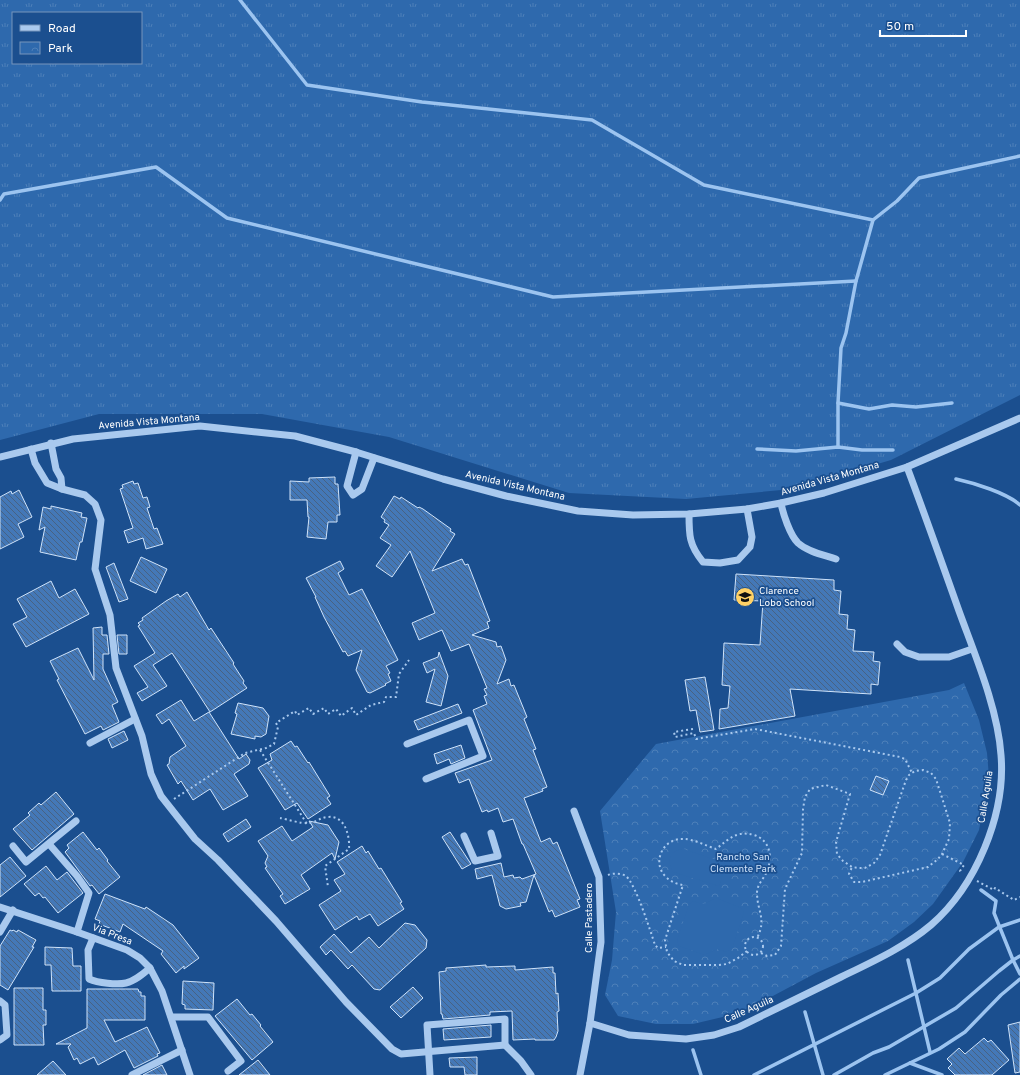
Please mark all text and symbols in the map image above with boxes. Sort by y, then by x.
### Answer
legend [12,12,142,64]
scale bar [880,12,966,38]
text: 50 m [886,19,914,35]
text: Road [48,21,76,37]
text: Park [48,41,73,57]
street label: Avenida Vista Montana [98,411,200,433]
street label: Avenida Vista Montana [779,459,881,499]
street label: Avenida Vista Montana [464,468,566,504]
place label: Clarence Lobo School [759,585,814,610]
school or university icon: Clarence Lobo School [734,586,756,608]
street label: Calle Aguila [975,770,997,824]
park label: Rancho San Clemente Park [710,851,776,876]
street label: Calle Pastadero [583,883,596,953]
street label: Via Presa [90,921,134,949]
street label: Calle Aguila [722,993,776,1027]

